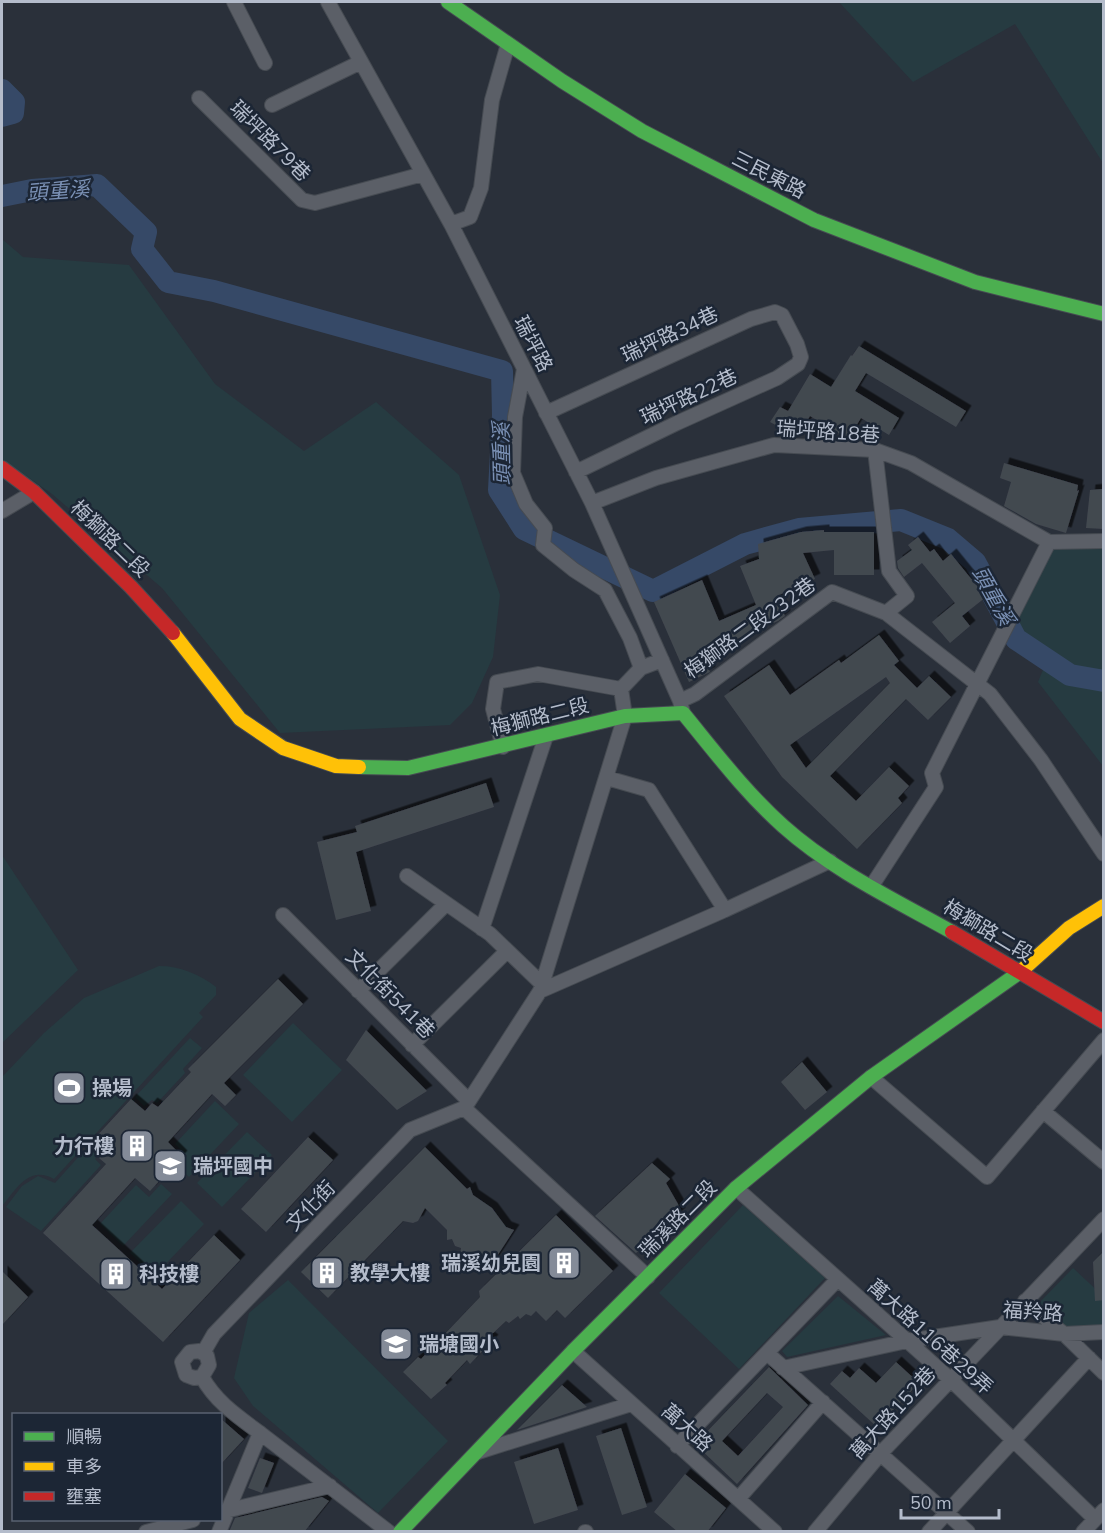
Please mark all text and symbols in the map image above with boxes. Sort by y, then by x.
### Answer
street label: 瑞坪路79巷 [224,95,316,187]
street label: 三民東路 [727,145,811,205]
water label: 頭重溪 [26,175,93,207]
street label: 瑞坪路34巷 [617,301,723,369]
street label: 瑞坪路 [507,311,559,377]
street label: 瑞坪路22巷 [636,363,742,431]
street label: 瑞坪路18巷 [775,415,881,449]
water label: 頭重溪 [487,419,517,486]
street label: 梅獅路二段 [65,495,155,583]
water label: 頭重溪 [965,562,1022,633]
street label: 梅獅路二段232巷 [679,571,821,685]
street label: 梅獅路二段 [488,692,592,742]
street label: 梅獅路二段 [938,894,1038,968]
street label: 文化街541巷 [339,943,441,1045]
sports icon: 操場 [51,1070,87,1106]
place label: 操場 [92,1075,132,1102]
building icon: 力行樓 [119,1128,155,1164]
place label: 力行樓 [54,1133,114,1160]
school or university icon: 瑞坪國中 [152,1148,188,1184]
place label: 瑞坪國中 [193,1153,273,1180]
street label: 瑞溪路二段 [633,1174,723,1264]
street label: 文化街 [280,1175,342,1237]
building icon: 瑞溪幼兒園 [546,1245,582,1281]
place label: 瑞溪幼兒園 [441,1250,541,1277]
building icon: 教學大樓 [309,1255,345,1291]
building icon: 科技樓 [98,1256,134,1292]
place label: 教學大樓 [350,1260,430,1287]
place label: 科技樓 [139,1261,199,1288]
street label: 萬大路116巷29弄 [862,1273,998,1401]
street label: 福羚路 [1002,1296,1064,1328]
school or university icon: 瑞塘國小 [378,1326,414,1362]
place label: 瑞塘國小 [419,1331,499,1358]
street label: 萬大路152巷 [844,1361,942,1465]
street label: 萬大路 [656,1398,718,1458]
legend [12,1413,222,1521]
text: 順暢 [66,1425,102,1449]
text: 車多 [66,1455,102,1479]
scale bar [901,1482,998,1520]
text: 壅塞 [66,1485,102,1509]
text: 50 m [910,1491,952,1515]

